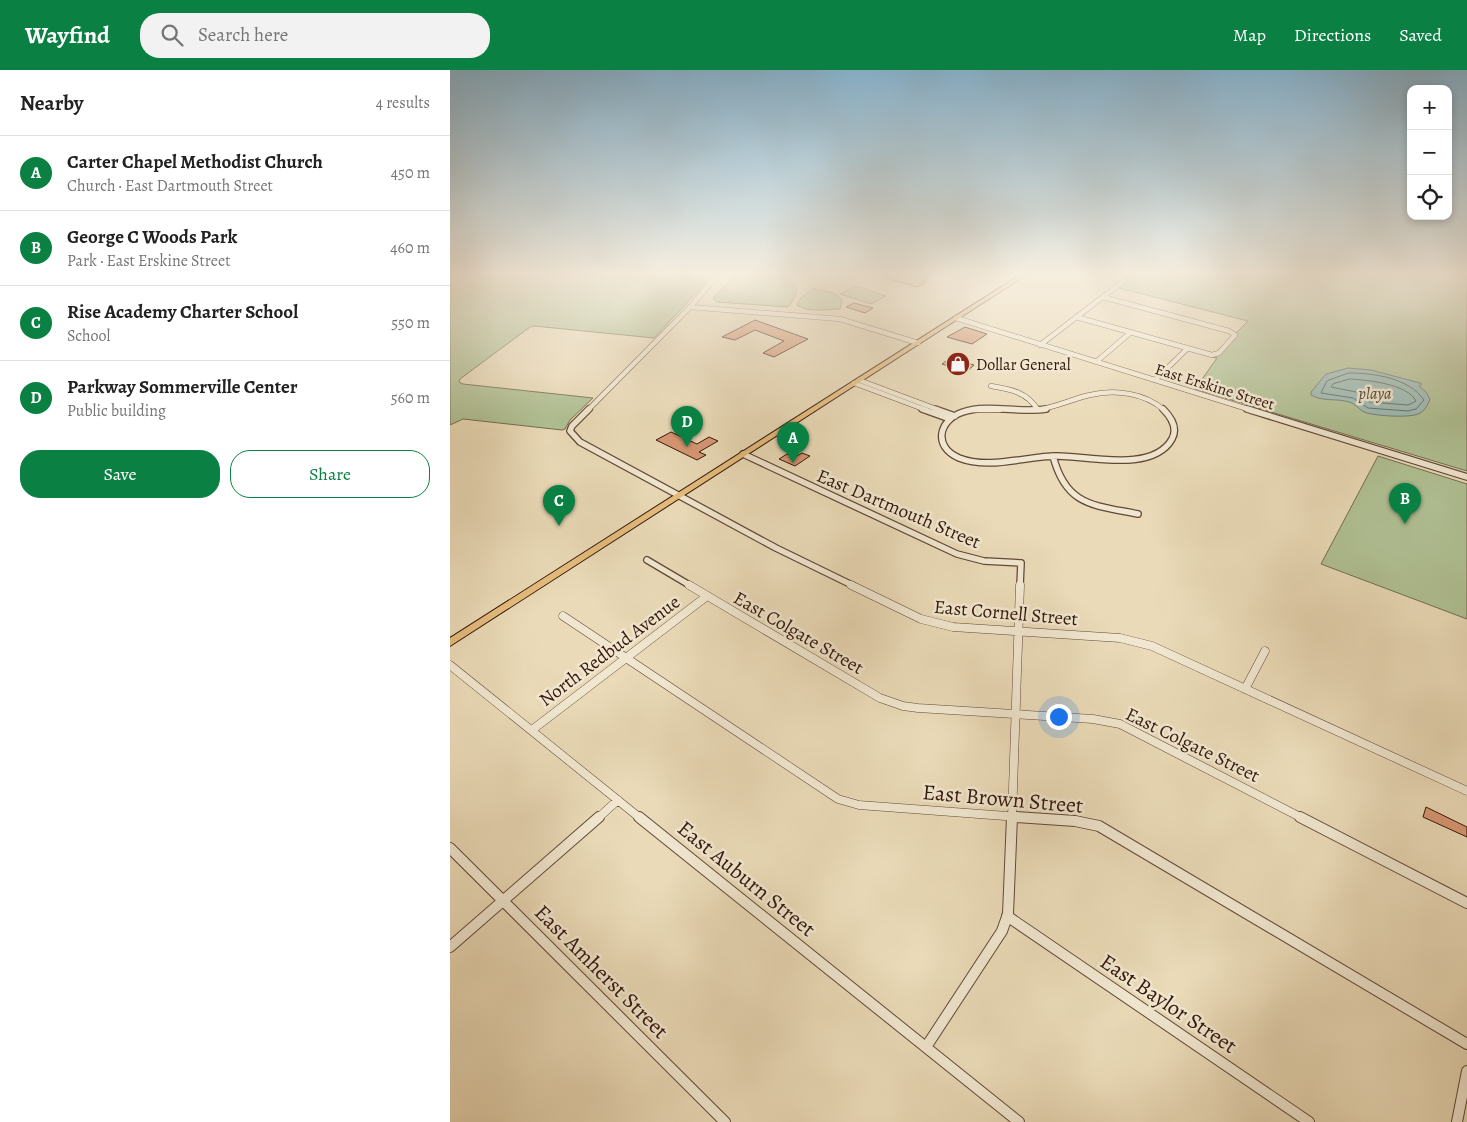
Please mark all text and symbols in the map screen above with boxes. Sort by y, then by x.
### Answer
search box [140,13,490,58]
text: Wayfind [25,19,110,51]
icon: search [158,21,186,49]
text: Search here [198,22,288,48]
text: Map [1233,23,1266,47]
text: Directions [1294,23,1371,47]
text: Saved [1399,23,1442,47]
map controls [1407,85,1452,220]
button: + [1407,85,1452,130]
text: Nearby [20,89,83,117]
text: 4 results [376,92,430,114]
button: − [1407,130,1452,175]
text: Carter Chapel Methodist Church [67,149,323,175]
text: A [31,162,41,184]
text: 450 m [391,162,430,184]
text: Church · East Dartmouth Street [67,175,273,197]
button: locate [1407,175,1452,220]
text: George C Woods Park [67,224,237,250]
text: B [31,237,41,259]
text: 460 m [390,237,430,259]
text: Park · East Erskine Street [67,250,230,272]
text: Rise Academy Charter School [67,299,298,325]
text: C [31,312,41,334]
text: 550 m [391,312,430,334]
text: School [67,325,110,347]
shop icon: Dollar General [945,351,971,377]
place label: Dollar General [976,354,1071,376]
street label: East Erskine Street [1152,358,1277,416]
text: Parkway Sommerville Center [67,374,298,400]
water label: playa [1358,383,1392,405]
text: D [30,387,42,409]
text: 560 m [391,387,430,409]
text: Public building [67,400,166,422]
pin: D [671,406,703,447]
pin: A [777,422,809,463]
button: Save [20,450,220,498]
button: Share [230,450,430,498]
street label: East Dartmouth Street [813,463,985,555]
pin: B [1389,483,1421,524]
pin: C [543,485,575,526]
street label: East Colgate Street [729,585,868,681]
street label: North Redbud Avenue [534,589,685,712]
street label: East Cornell Street [933,594,1079,632]
street label: East Colgate Street [1121,701,1264,789]
your location [1046,704,1072,730]
street label: East Brown Street [921,777,1084,821]
street label: East Auburn Street [671,814,822,944]
street label: East Amherst Street [528,898,675,1045]
street label: East Baylor Street [1094,947,1243,1061]

